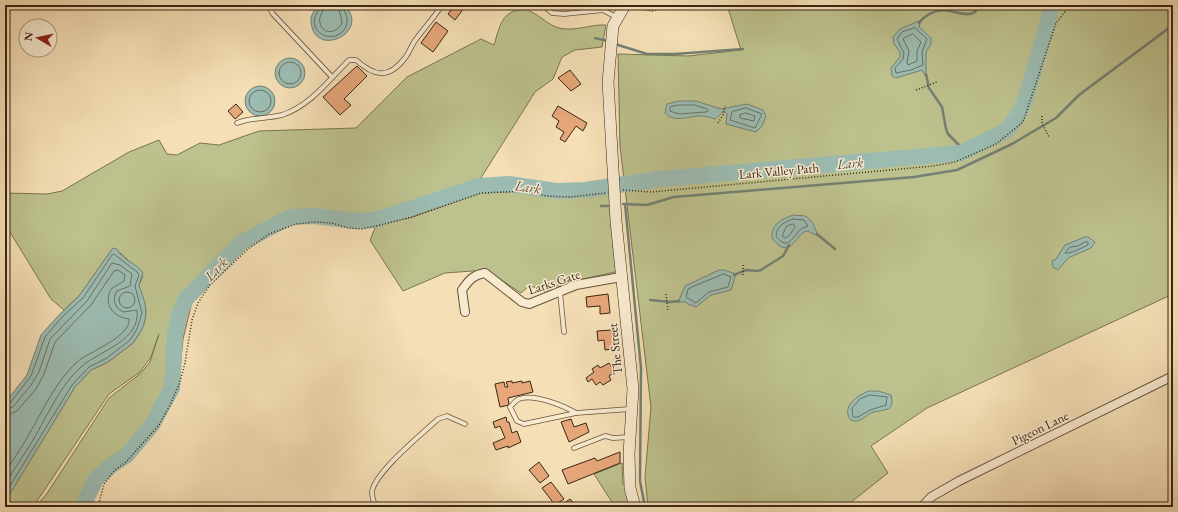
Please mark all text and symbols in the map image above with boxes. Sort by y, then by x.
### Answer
north arrow [18,18,58,58]
text: N [21,31,36,42]
water label: Lark [835,153,865,173]
street label: Lark Valley Path [738,159,820,183]
water label: Lark [513,176,543,198]
water label: Lark [200,253,232,285]
street label: Larks Gate [526,266,582,298]
street label: The Street [604,322,626,376]
street label: Pigeon Lane [1009,407,1071,449]

